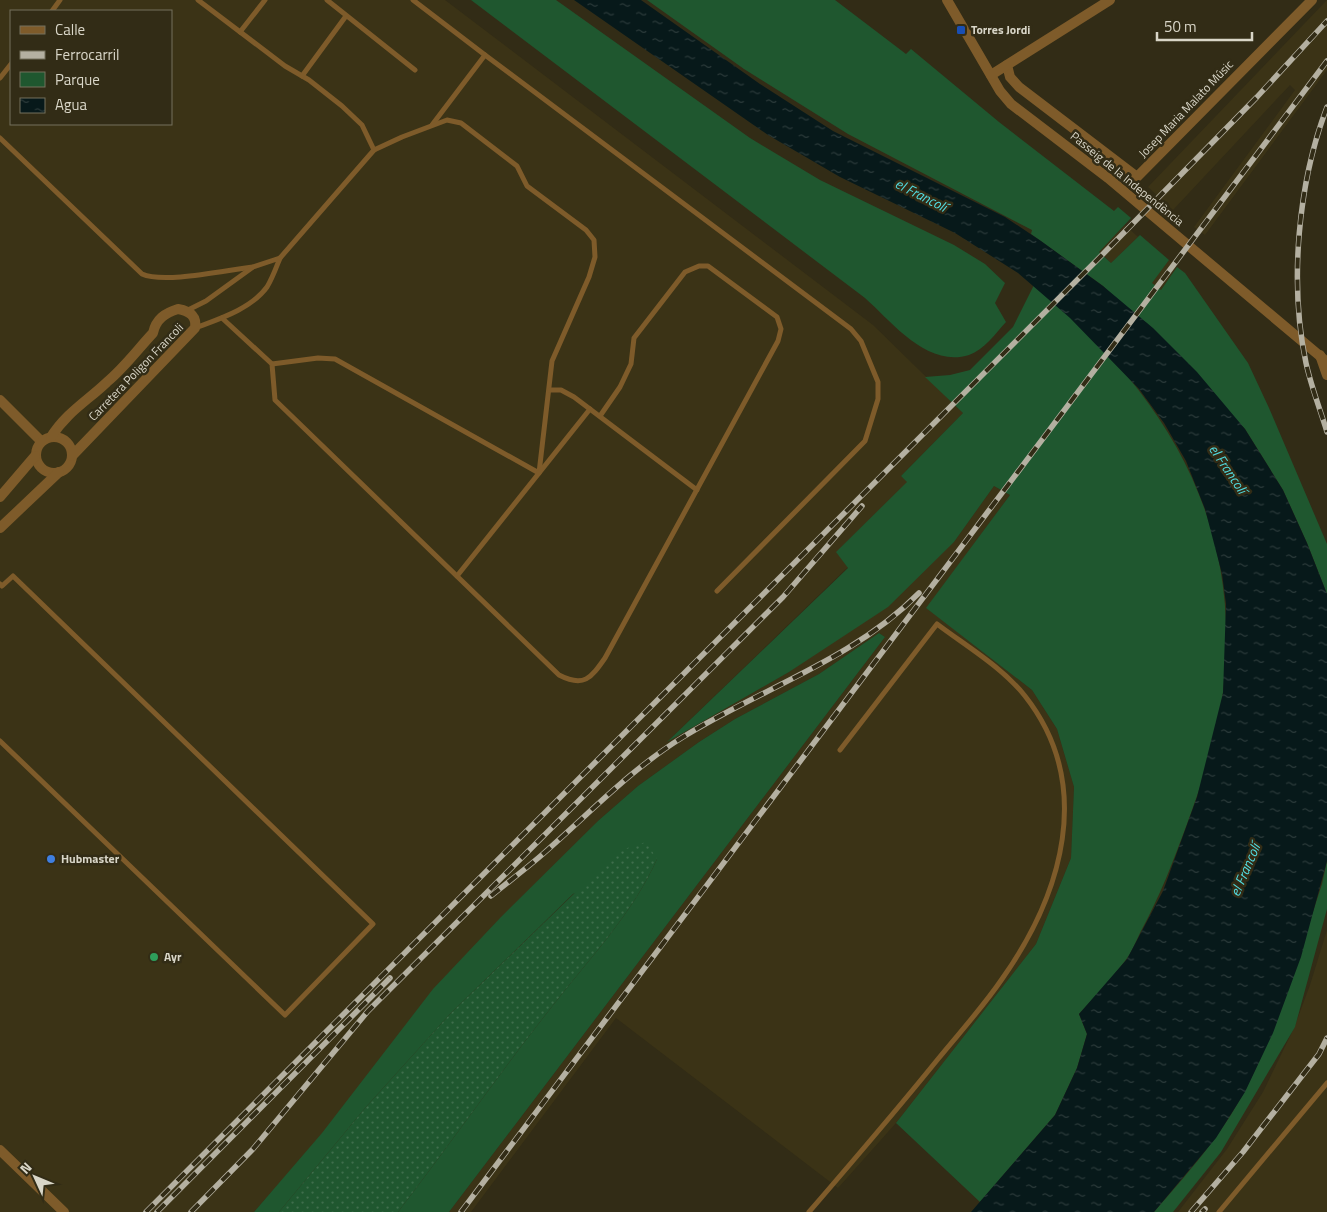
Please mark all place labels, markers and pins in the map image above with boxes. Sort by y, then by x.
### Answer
place label: Torres Jordi [971,20,1030,39]
marker: Torres Jordi [955,24,967,36]
place label: Hubmaster [61,849,120,868]
marker: Hubmaster [45,853,57,865]
place label: Ayr [164,947,182,966]
marker: Ayr [148,951,160,963]

